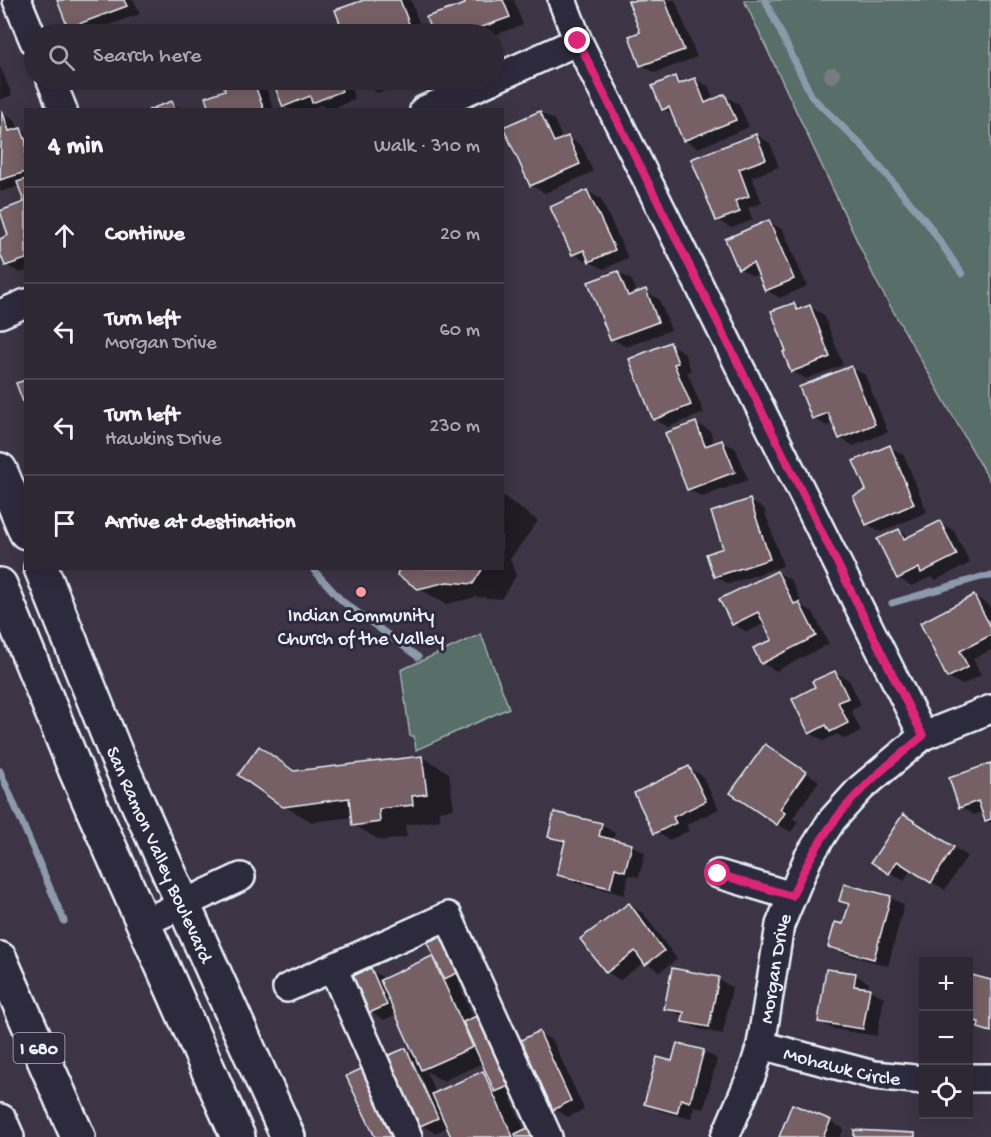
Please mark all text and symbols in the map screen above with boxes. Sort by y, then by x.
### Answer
search box [24,24,504,90]
route end [564,27,590,53]
icon: search [45,41,78,74]
text: Search here [93,44,201,70]
text: 4 min [48,132,103,163]
text: Walk · 310 m [374,136,480,159]
icon: ahead [48,219,81,252]
text: Continue [105,222,185,248]
text: 20 m [440,224,480,247]
text: Turn left [105,307,179,333]
icon: left [48,315,81,348]
text: 60 m [440,320,480,343]
text: Morgan Drive [105,333,217,356]
text: Turn left [105,403,179,429]
icon: left [48,411,81,444]
text: 230 m [430,416,480,439]
text: Hawkins Drive [105,429,221,452]
icon: arrive [48,507,81,540]
text: Arrive at destination [105,510,295,536]
marker: Indian Community Church of the Valley [354,585,368,599]
place label: Indian Community Church of the Valley [278,606,445,652]
street label: San Ramon Valley Boulevard [99,744,217,969]
route start [704,860,730,886]
street label: Morgan Drive [757,910,799,1025]
map controls [919,957,973,1119]
button: + [919,957,973,1011]
button: − [919,1011,973,1065]
road number: I 680 [14,1033,64,1063]
street label: Mohawk Circle [781,1044,902,1093]
button: locate [919,1065,973,1119]

